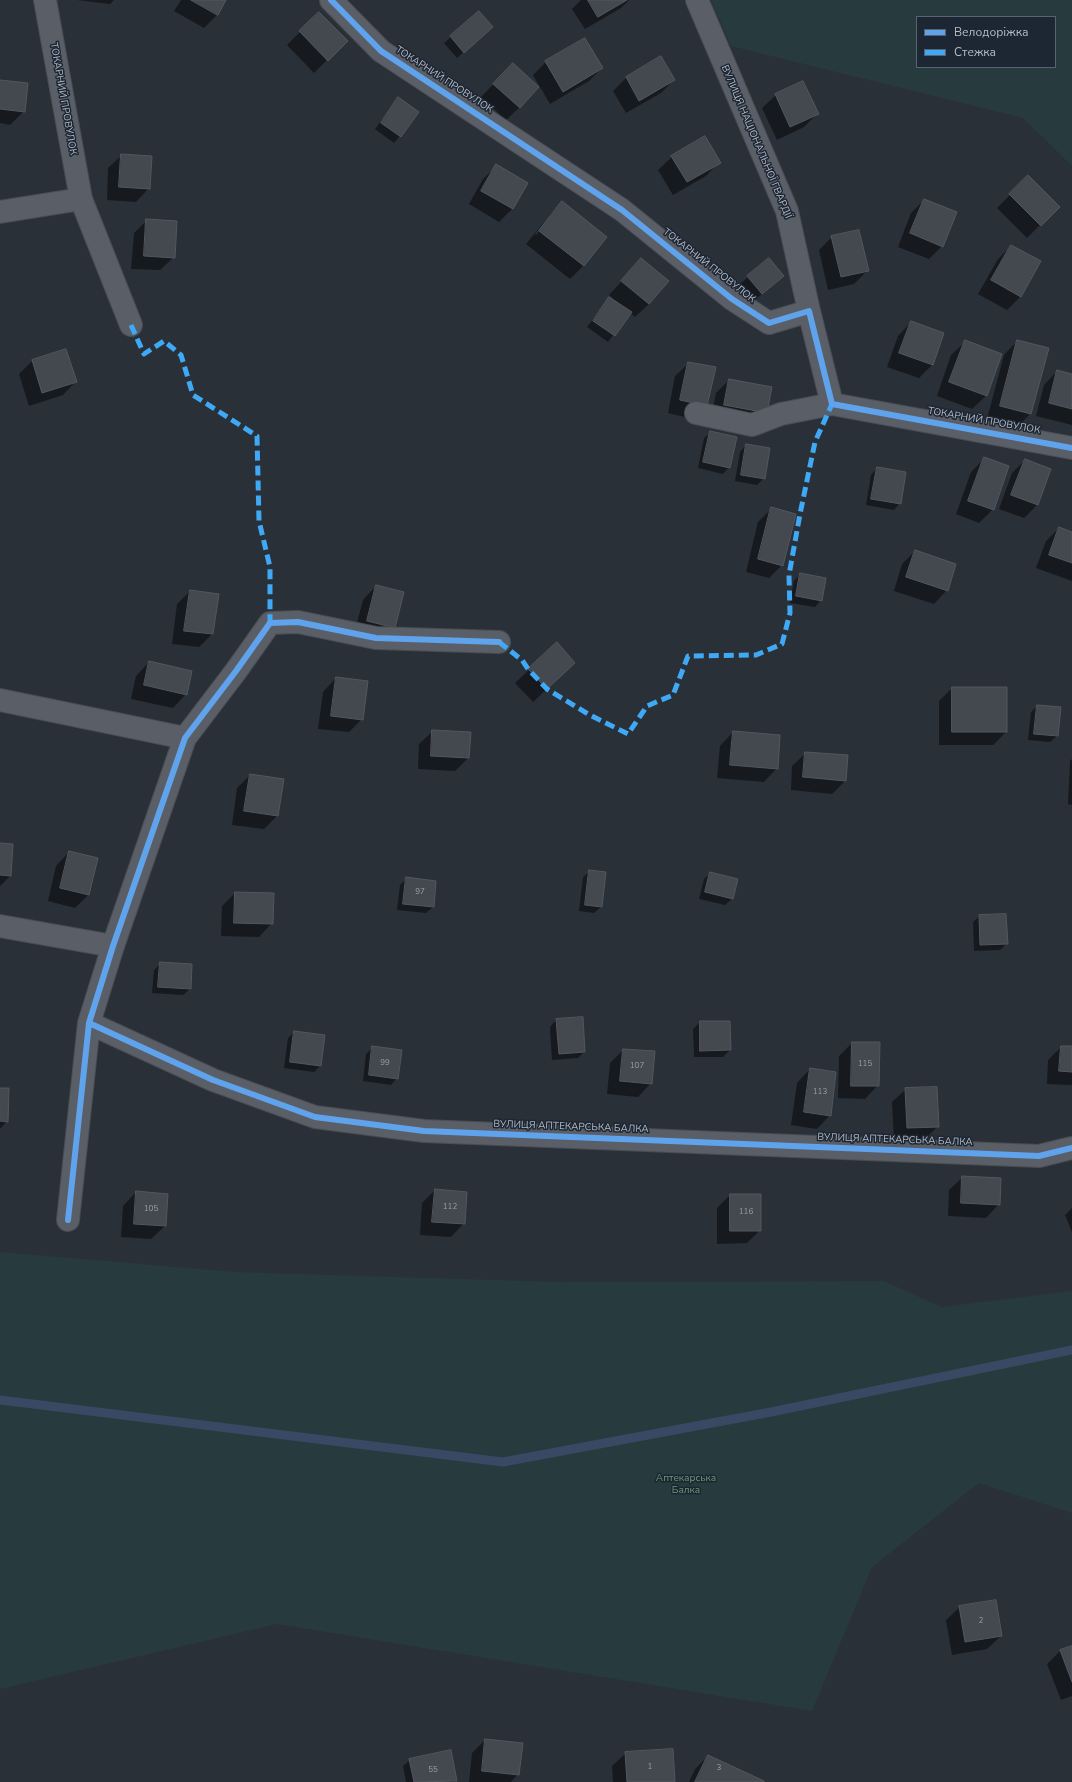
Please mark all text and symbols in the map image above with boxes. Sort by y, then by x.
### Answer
legend [916,16,1056,68]
text: Велодоріжка [954,24,1028,40]
street label: ТОКАРНИЙ ПРОВУЛОК [47,42,79,156]
street label: ТОКАРНИЙ ПРОВУЛОК [393,44,495,116]
text: Стежка [954,44,996,60]
street label: ВУЛИЦЯ НАЦІОНАЛЬНОЇ ГВАРДІЇ [718,64,794,220]
street label: ТОКАРНИЙ ПРОВУЛОК [660,226,758,306]
street label: ТОКАРНИЙ ПРОВУЛОК [927,405,1041,437]
house number: 97 [415,887,425,897]
house number: 99 [380,1058,390,1068]
house number: 115 [858,1059,872,1069]
house number: 107 [630,1061,644,1071]
house number: 113 [813,1087,827,1097]
street label: ВУЛИЦЯ АПТЕКАРСЬКА БАЛКА [493,1118,649,1136]
street label: ВУЛИЦЯ АПТЕКАРСЬКА БАЛКА [817,1131,973,1149]
house number: 112 [443,1202,457,1212]
house number: 105 [144,1204,158,1214]
house number: 116 [739,1207,753,1217]
park label: Аптекарська Балка [656,1473,716,1496]
house number: 2 [979,1616,983,1626]
house number: 1 [648,1762,652,1772]
house number: 3 [717,1763,721,1773]
house number: 55 [428,1765,438,1775]

